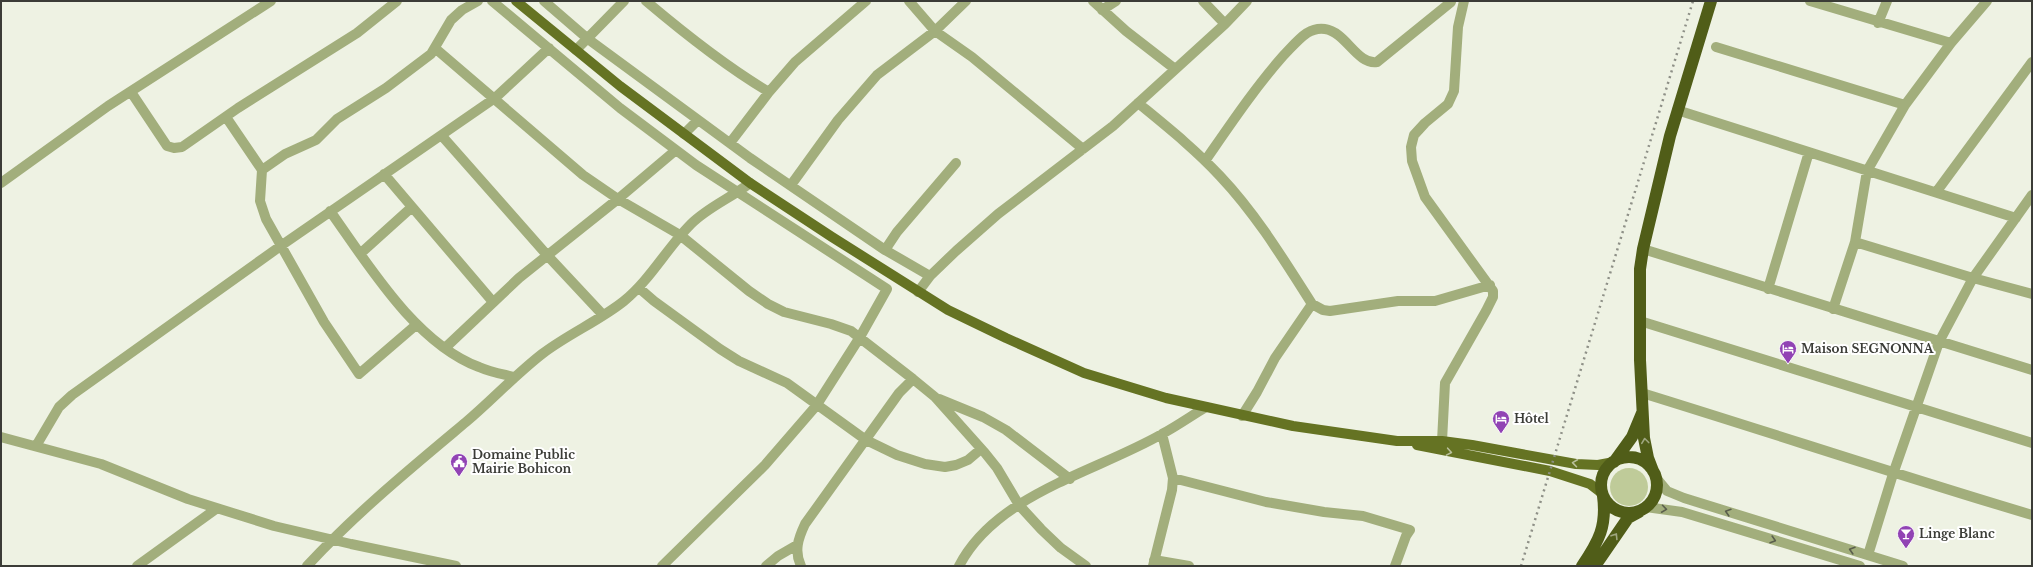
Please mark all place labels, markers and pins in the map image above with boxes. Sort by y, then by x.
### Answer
hotel icon: Maison SEGNONNA [1778,339,1798,364]
place label: Maison SEGNONNA [1801,341,1935,356]
hotel icon: Hôtel [1491,409,1511,434]
place label: Hôtel [1514,411,1550,426]
place label: Domaine Public Mairie Bohicon [472,447,575,476]
public building icon: Domaine Public Mairie Bohicon [449,452,469,477]
bar icon: Linge Blanc [1896,524,1916,549]
place label: Linge Blanc [1919,526,1995,541]

